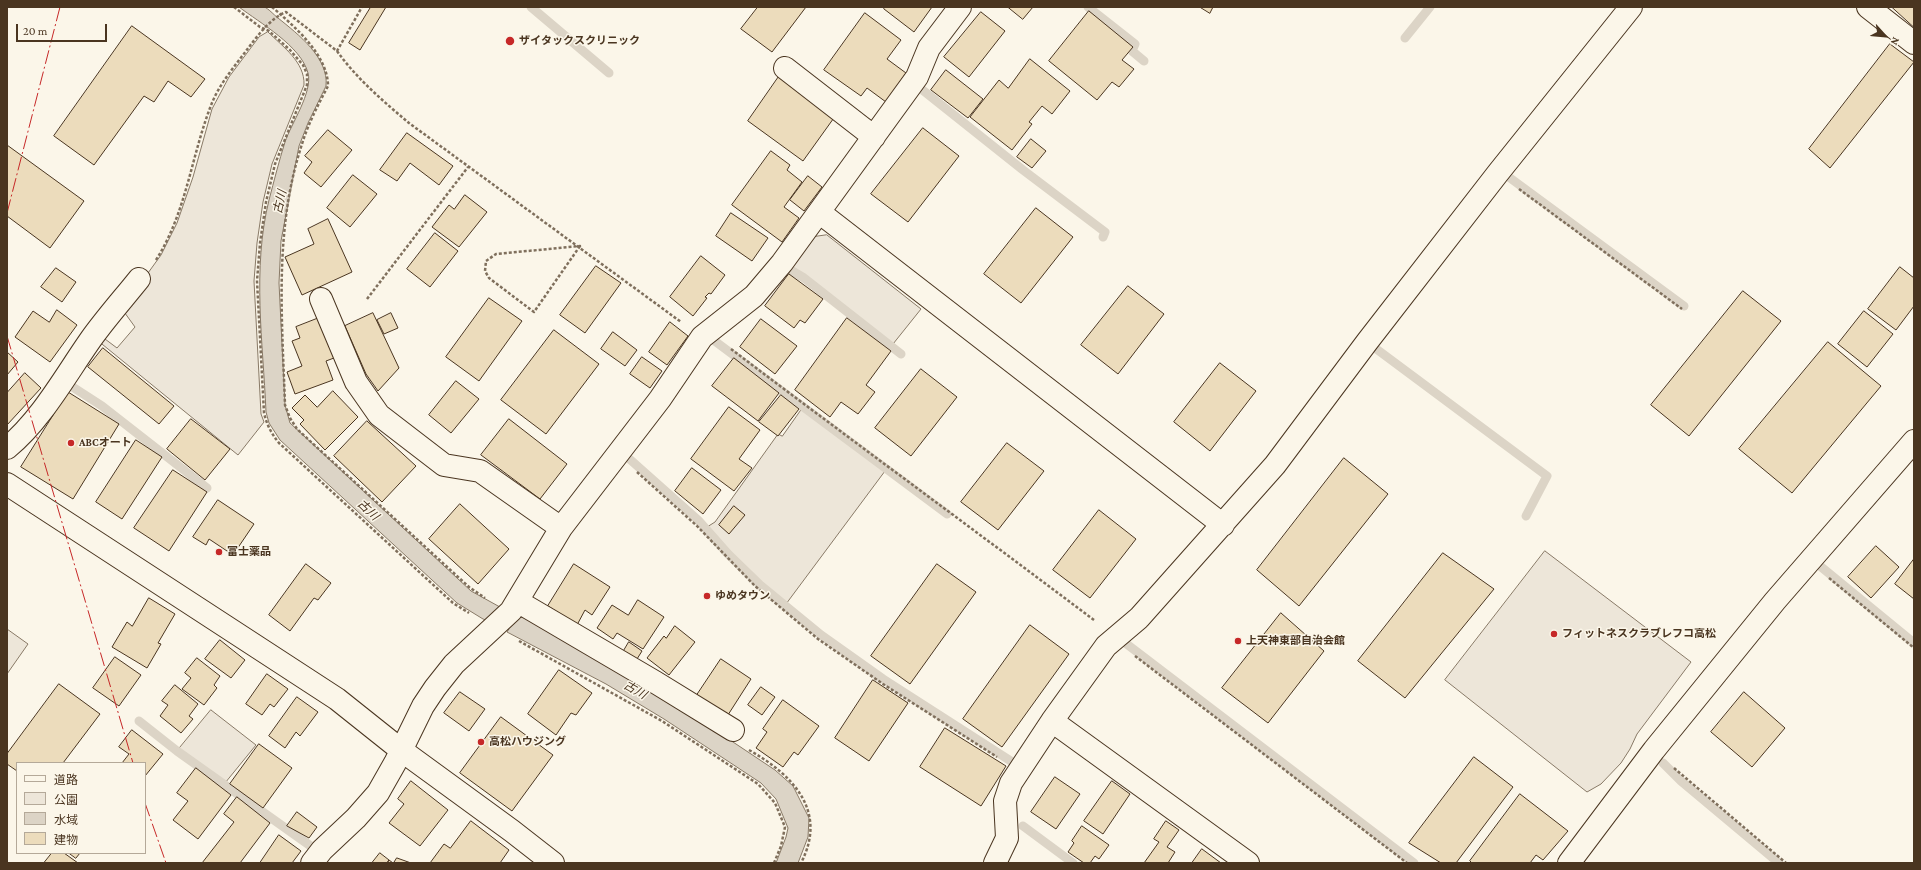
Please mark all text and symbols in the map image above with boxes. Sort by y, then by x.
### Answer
scale bar [18,16,109,42]
north arrow [1865,16,1905,56]
text: 20 m [23,24,47,38]
place label: ザイタックスクリニック [519,34,640,48]
marker: ザイタックスクリニック [504,35,516,47]
text: N [1889,35,1903,48]
water label: 古川 [270,189,290,215]
place label: ABCオート [79,436,132,450]
marker: ABCオート [66,438,76,448]
water label: 古川 [354,497,382,523]
place label: 富士薬品 [227,545,271,559]
marker: 富士薬品 [214,547,224,557]
place label: ゆめタウン [715,589,770,603]
marker: ゆめタウン [702,591,712,601]
place label: フィットネスクラブレフコ高松 [1562,627,1716,641]
marker: フィットネスクラブレフコ高松 [1549,629,1559,639]
place label: 上天神東部自治会館 [1246,634,1345,648]
marker: 上天神東部自治会館 [1233,636,1243,646]
water label: 古川 [621,678,649,702]
place label: 高松ハウジング [489,735,566,749]
marker: 高松ハウジング [476,737,486,747]
legend [16,762,146,854]
text: 道路 [54,773,78,787]
text: 公園 [54,793,78,807]
text: 水域 [54,813,78,827]
text: 建物 [54,833,78,847]

